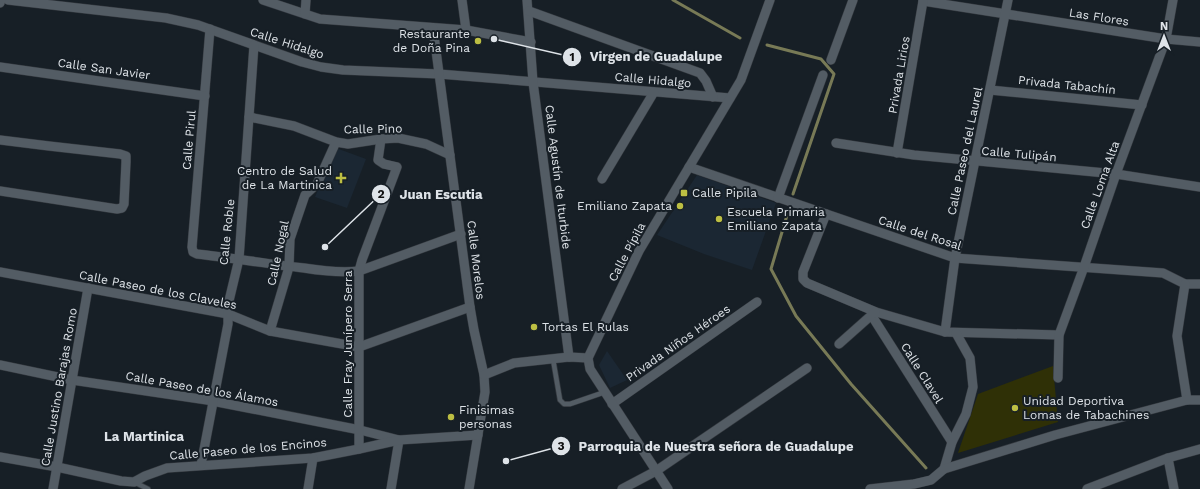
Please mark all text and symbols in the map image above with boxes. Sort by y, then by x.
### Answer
street label: Las Flores [1068,5,1130,29]
north arrow [1144,16,1184,56]
text: N [1160,20,1168,33]
street label: Calle Hidalgo [248,24,326,62]
place label: Restaurante de Doña Pina [393,27,470,55]
street label: Privada Lirios [885,35,913,115]
marker: Restaurante de Doña Pina [473,36,483,46]
callout: Virgen de Guadalupe [562,44,730,69]
text: Virgen de Guadalupe [590,49,723,64]
text: 1 [569,50,575,64]
street label: Calle San Javier [57,56,151,82]
street label: Calle Hidalgo [614,70,692,90]
street label: Privada Tabachín [1018,73,1116,97]
street label: Calle Paseo del Laurel [945,85,985,216]
street label: Calle Agustín de Iturbide [542,104,574,250]
street label: Calle Pirul [179,109,199,170]
street label: Calle Pino [344,121,402,137]
street label: Calle Loma Alta [1078,139,1122,231]
street label: Calle Tulipán [981,144,1057,164]
place label: Centro de Salud de La Martinica [237,164,332,192]
marker: Centro de Salud de La Martinica [335,172,347,184]
callout: Juan Escutia [371,182,490,207]
place label: Calle Pipila [692,186,757,200]
text: 2 [377,187,385,201]
text: Juan Escutia [400,187,483,202]
marker: Calle Pipila [679,188,689,198]
street label: Calle Roble [217,198,237,266]
place label: Emiliano Zapata [577,199,672,213]
marker: Emiliano Zapata [675,201,685,211]
place label: Escuela Primaria Emiliano Zapata [727,205,825,233]
street label: Calle del Rosal [876,213,964,253]
marker: Escuela Primaria Emiliano Zapata [714,214,724,224]
street label: Calle Nogal [264,219,292,287]
street label: Calle Morelos [464,220,488,300]
street label: Calle Pípila [606,220,649,284]
street label: Calle Paseo de los Claveles [78,268,238,312]
street label: Calle Fray Junípero Serra [341,270,355,418]
street label: Privada Niños Héroes [623,302,733,384]
street label: Calle Justino Barajas Romo [38,307,80,467]
place label: Tortas El Rulas [542,320,629,334]
marker: Tortas El Rulas [529,322,539,332]
street label: Calle Clavel [898,340,946,406]
street label: Calle Paseo de los Álamos [125,369,279,409]
place label: Unidad Deportiva Lomas de Tabachines [1023,394,1149,422]
place label: Finisimas personas [459,403,514,431]
marker: Unidad Deportiva Lomas de Tabachines [1010,403,1020,413]
marker: Finisimas personas [446,412,456,422]
district label: La Martinica [104,429,184,444]
callout: Parroquia de Nuestra señora de Guadalupe [551,434,862,459]
street label: Calle Paseo de los Encinos [169,435,327,463]
text: 3 [557,439,565,453]
text: Parroquia de Nuestra señora de Guadalupe [579,439,854,454]

